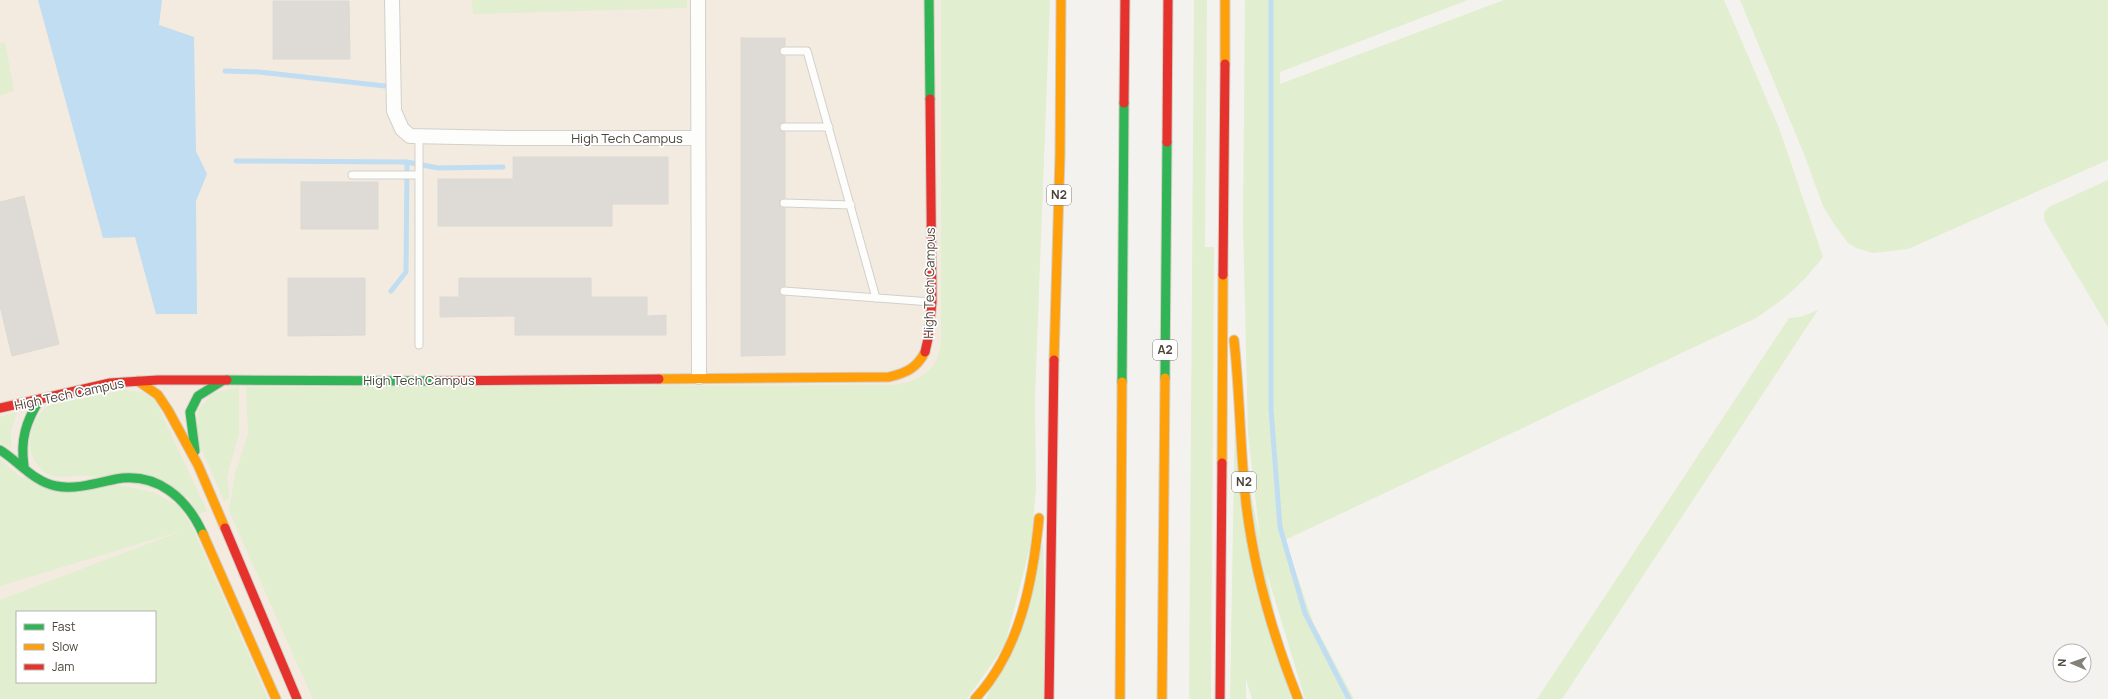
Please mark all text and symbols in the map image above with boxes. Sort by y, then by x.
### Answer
street label: High Tech Campus [571,129,683,147]
road number: N2 [1047,185,1071,205]
street label: High Tech Campus [919,227,939,339]
road number: A2 [1153,340,1177,360]
street label: High Tech Campus [363,371,475,389]
street label: High Tech Campus [13,374,126,414]
road number: N2 [1232,472,1256,492]
legend [16,611,156,683]
text: Fast [52,618,76,635]
text: Slow [52,638,78,655]
north arrow [2052,643,2092,683]
text: Jam [52,658,74,675]
text: N [2054,658,2069,667]

